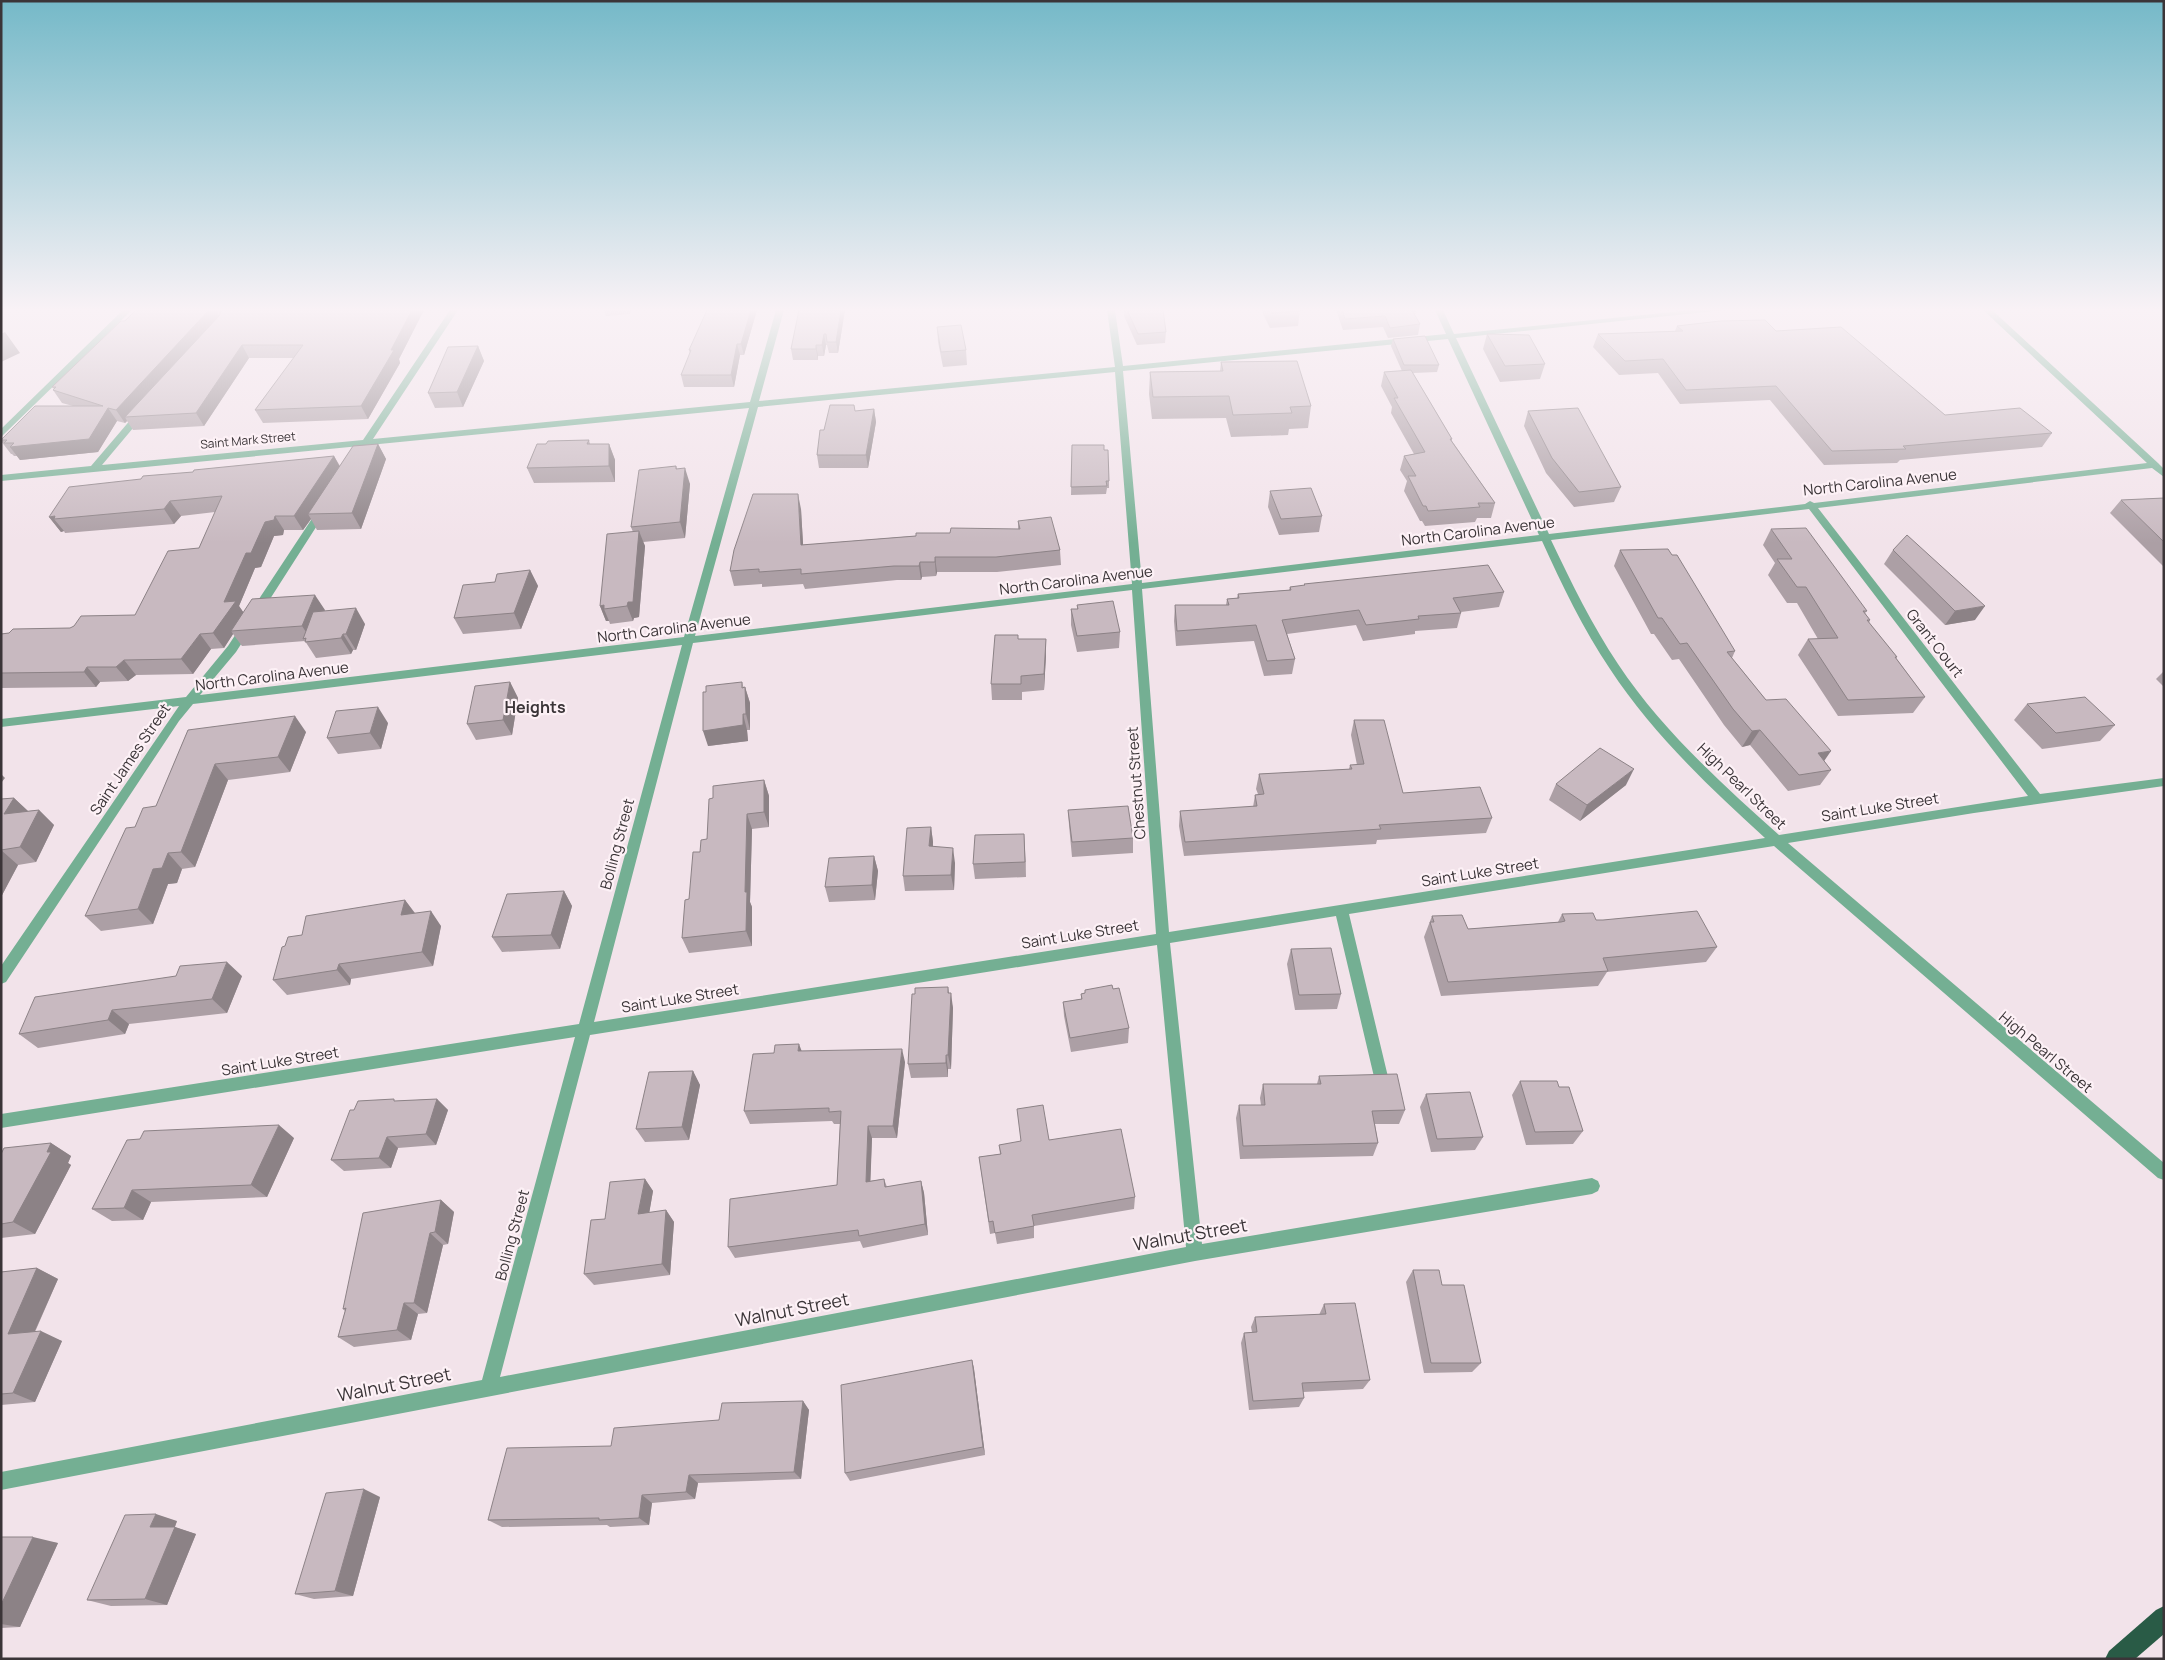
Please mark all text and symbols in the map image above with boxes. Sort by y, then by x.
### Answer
street label: Saint Mark Street [200,427,297,453]
street label: North Carolina Avenue [1802,463,1958,501]
street label: North Carolina Avenue [1400,511,1556,551]
street label: North Carolina Avenue [998,560,1154,600]
street label: Grant Court [1902,604,1968,682]
street label: North Carolina Avenue [596,608,752,648]
street label: North Carolina Avenue [194,656,350,696]
district label: Heights [504,696,566,718]
street label: Saint James Street [85,699,175,819]
street label: Chestnut Street [1122,726,1150,840]
street label: High Pearl Street [1693,738,1791,834]
street label: Saint Luke Street [1820,787,1940,827]
street label: Bolling Street [595,796,639,892]
street label: Saint Luke Street [1420,852,1540,892]
street label: Saint Luke Street [1020,914,1140,954]
street label: Saint Luke Street [620,978,740,1018]
street label: High Pearl Street [1995,1007,2097,1097]
street label: Saint Luke Street [220,1041,340,1081]
street label: Bolling Street [490,1187,534,1283]
street label: Walnut Street [1131,1212,1249,1256]
street label: Walnut Street [733,1286,851,1332]
street label: Walnut Street [335,1361,453,1407]

